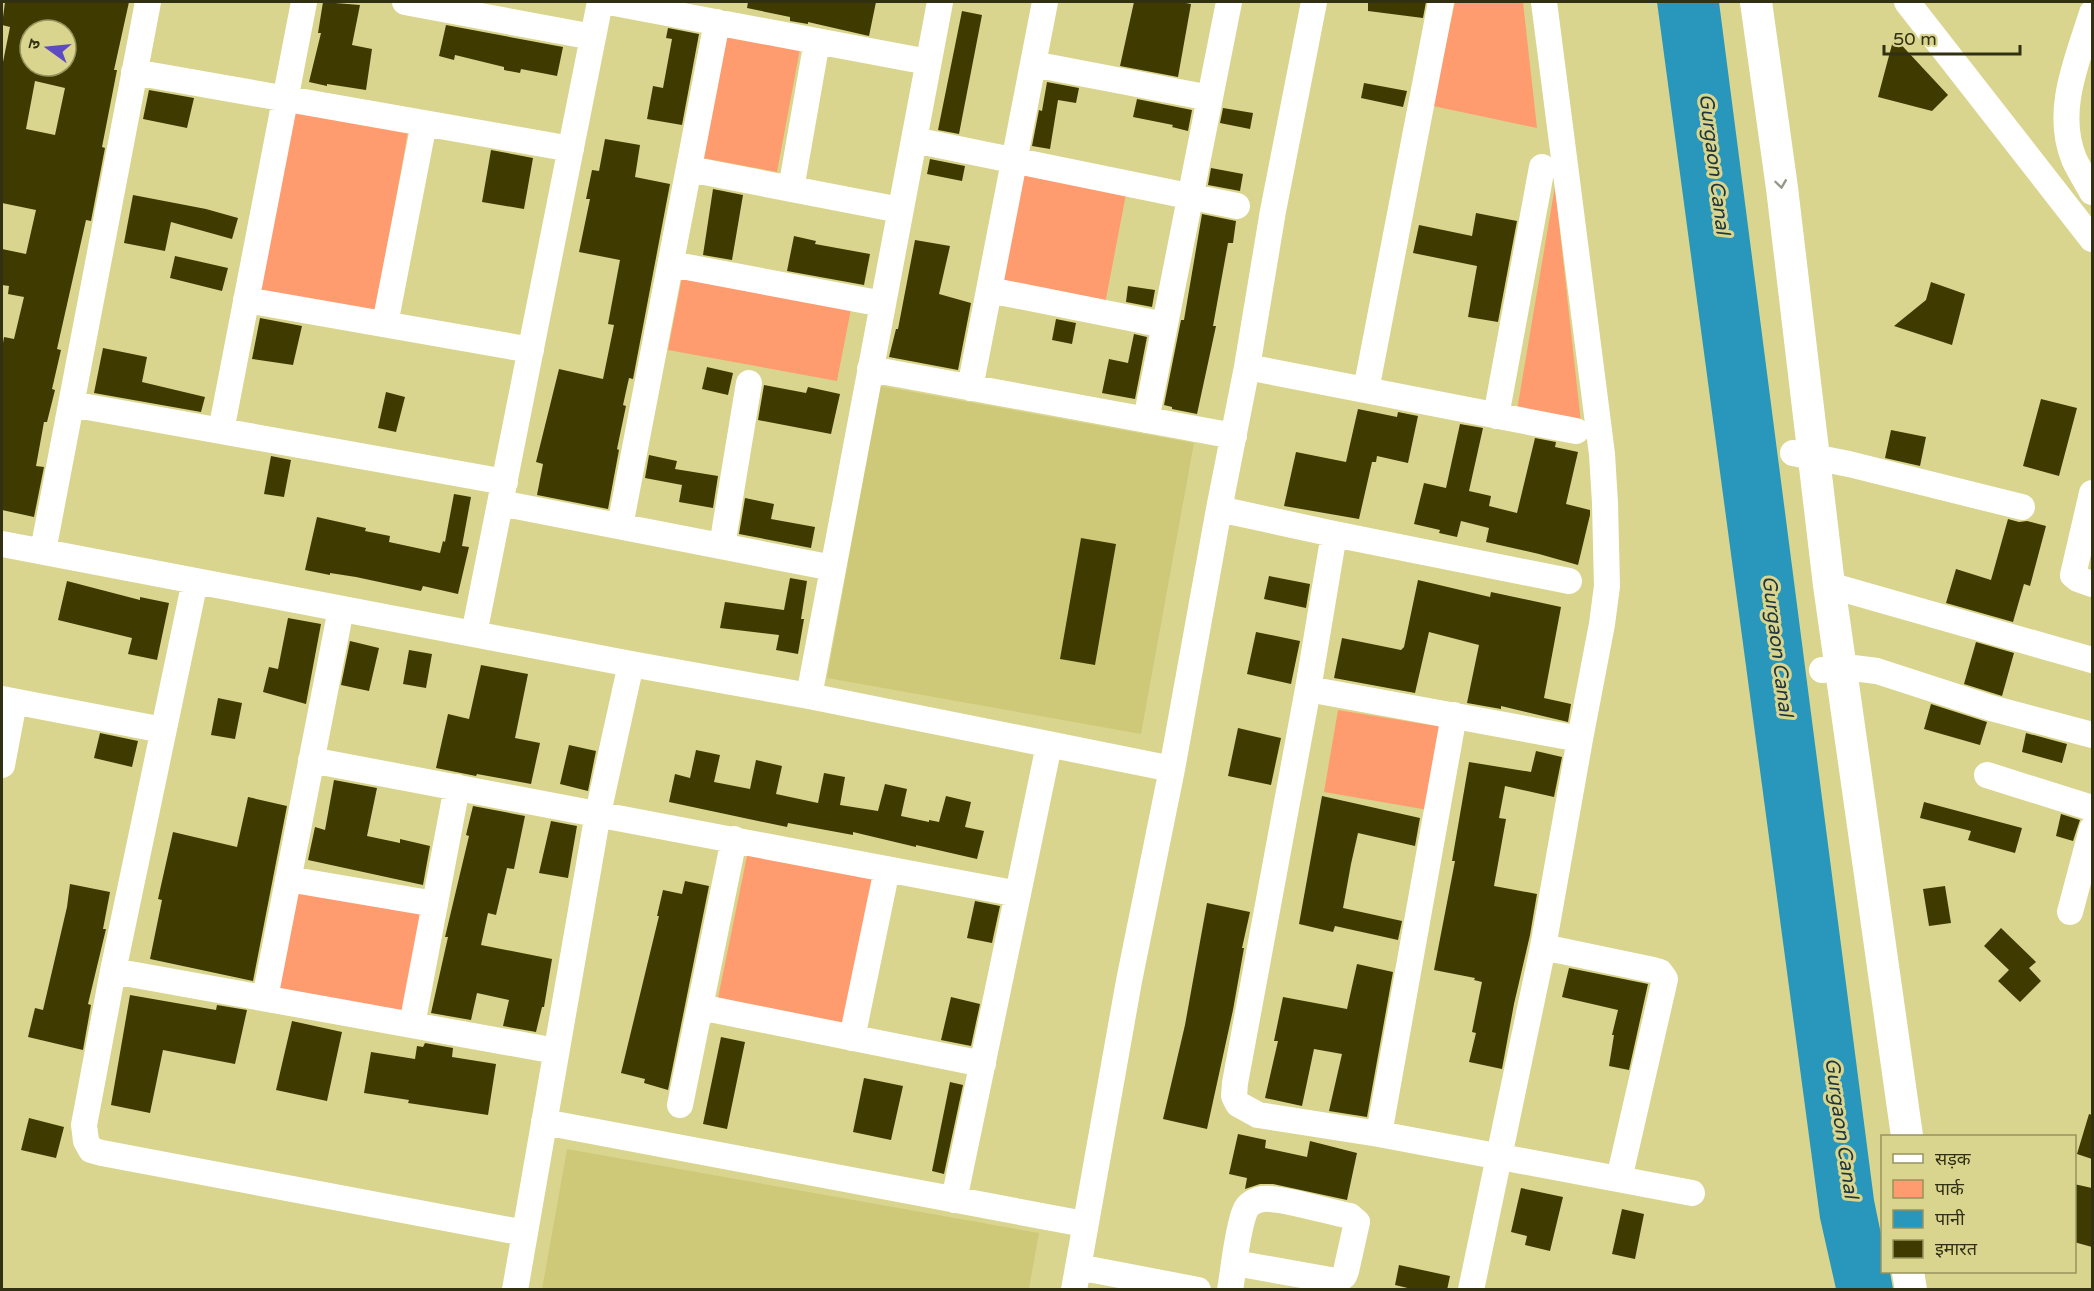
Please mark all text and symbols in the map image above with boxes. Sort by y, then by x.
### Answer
north arrow [18,18,78,78]
scale bar [1884,18,2020,56]
text: 50 m [1893,28,1937,50]
text: उ [24,37,46,51]
water label: Gurgaon Canal [1693,92,1735,238]
one-way arrow [1775,180,1787,189]
water label: Gurgaon Canal [1756,574,1798,720]
water label: Gurgaon Canal [1819,1056,1863,1202]
legend [1881,1135,2076,1273]
text: सड़क [1935,1148,1972,1170]
text: पार्क [1935,1178,1965,1200]
text: पानी [1935,1208,1965,1230]
text: इमारत [1935,1238,1978,1260]

